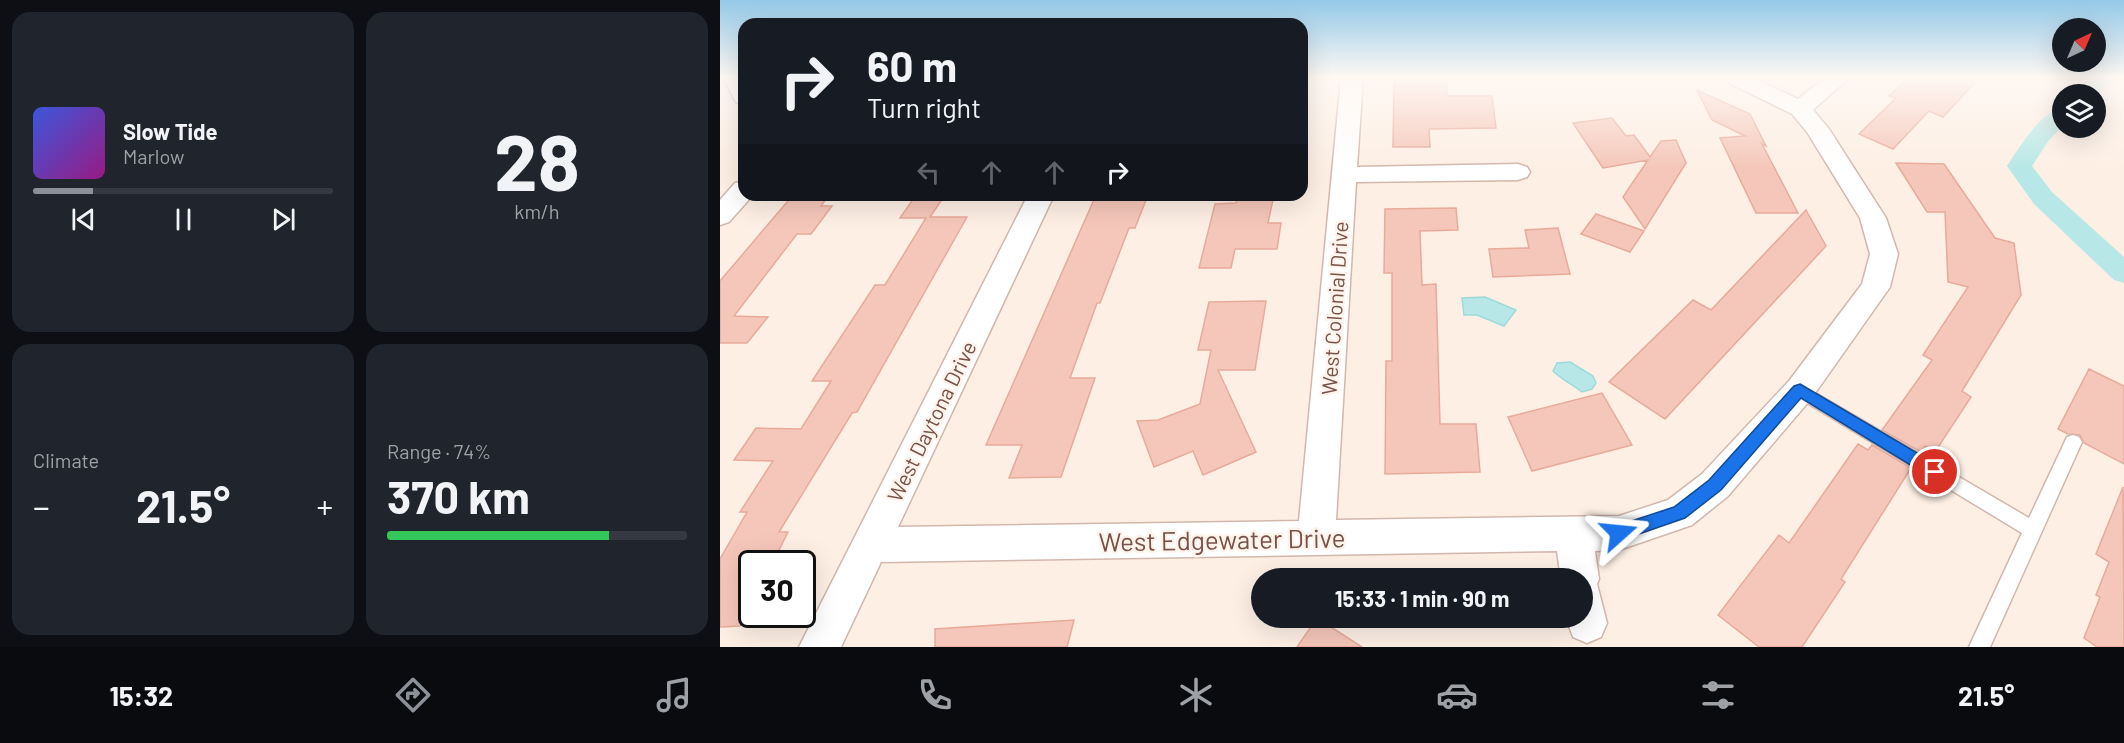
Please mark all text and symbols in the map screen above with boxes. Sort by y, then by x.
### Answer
north arrow [2052,18,2106,72]
map controls [2052,18,2106,138]
text: 60 m [867,40,957,90]
icon: right [768,42,846,120]
button: layers [2052,84,2106,138]
text: Turn right [867,91,981,123]
text: 28 [494,113,580,207]
text: Slow Tide [123,118,218,144]
text: Marlow [123,144,184,168]
icon: left [912,156,945,189]
icon: ahead [975,156,1008,189]
icon: ahead [1038,156,1071,189]
icon: right [1101,156,1134,189]
text: km/h [514,199,560,223]
icon: previous [67,203,100,236]
icon: pause [167,203,200,236]
icon: next [267,203,300,236]
street label: West Colonial Drive [1315,220,1353,396]
street label: West Daytona Drive [881,337,981,505]
text: Range · 74% [387,439,491,463]
pin [1909,446,1960,497]
text: Climate [33,448,99,472]
icon: arrive [1918,455,1951,488]
text: 370 km [387,469,530,523]
text: 21.5° [136,478,230,532]
text: − [33,486,50,526]
text: + [317,486,333,526]
position arrow [1587,501,1651,565]
street label: West Edgewater Drive [1098,521,1346,557]
speed limit sign: 30 [738,550,816,628]
text: 15:33 · 1 min · 90 m [1335,585,1509,611]
icon: directions [392,674,434,716]
icon: music [653,674,695,716]
icon: phone [914,674,956,716]
icon: climate [1175,674,1217,716]
icon: car [1436,674,1478,716]
icon: filters [1697,674,1739,716]
text: 15:32 [109,679,173,711]
text: 21.5° [1958,679,2014,711]

